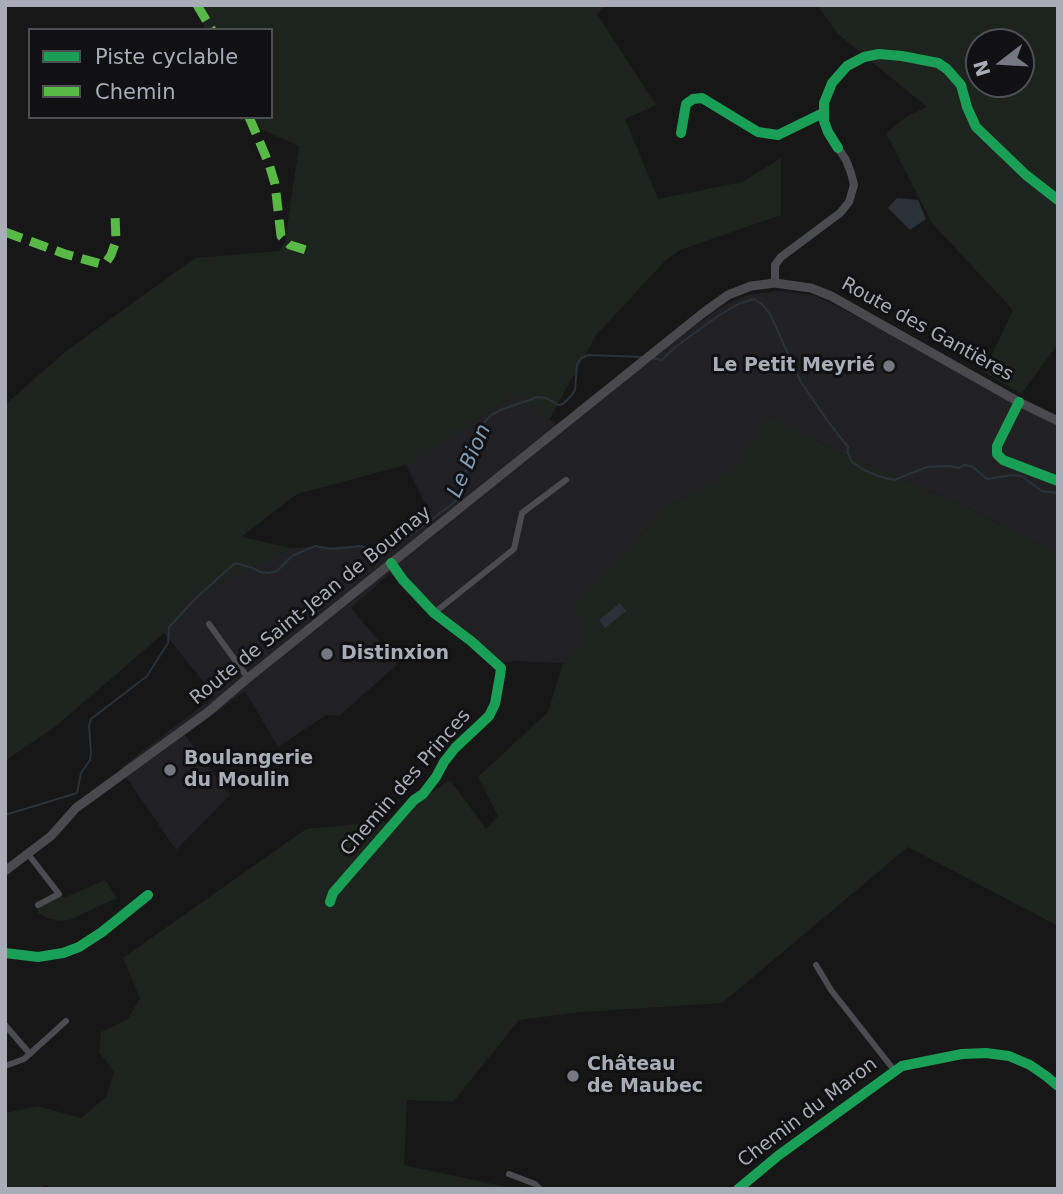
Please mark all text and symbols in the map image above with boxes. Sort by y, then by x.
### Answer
legend [28,28,273,119]
north arrow [965,28,1035,98]
text: Piste cyclable [95,45,238,69]
text: N [969,58,995,79]
text: Chemin [95,80,176,104]
street label: Route des Gantières [837,273,1017,387]
place label: Le Petit Meyrié [712,355,875,377]
marker: Le Petit Meyrié [881,358,897,374]
water label: Le Bion [443,420,497,502]
street label: Route de Saint-Jean de Bournay [186,502,436,710]
place label: Distinxion [341,643,449,665]
marker: Distinxion [319,646,335,662]
street label: Chemin des Princes [336,705,476,861]
place label: Boulangerie du Moulin [184,748,313,792]
marker: Boulangerie du Moulin [162,762,178,778]
street label: Chemin du Maron [734,1053,882,1173]
place label: Château de Maubec [587,1054,703,1098]
marker: Château de Maubec [565,1068,581,1084]

